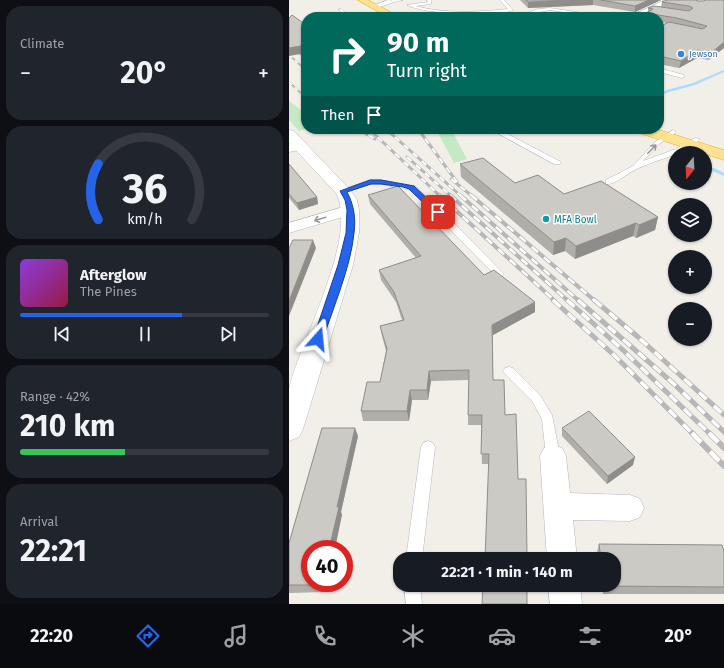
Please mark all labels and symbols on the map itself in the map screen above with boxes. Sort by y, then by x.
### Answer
marker: Jewson [676,49,686,59]
place label: Jewson [689,49,718,59]
one-way arrow [647,144,657,154]
north arrow [668,146,712,190]
pin [421,195,455,229]
marker: MFA Bowl [541,214,551,224]
place label: MFA Bowl [554,214,597,226]
one-way arrow [313,216,326,223]
position arrow [297,318,339,360]
speed limit sign: 40 [301,540,353,592]

